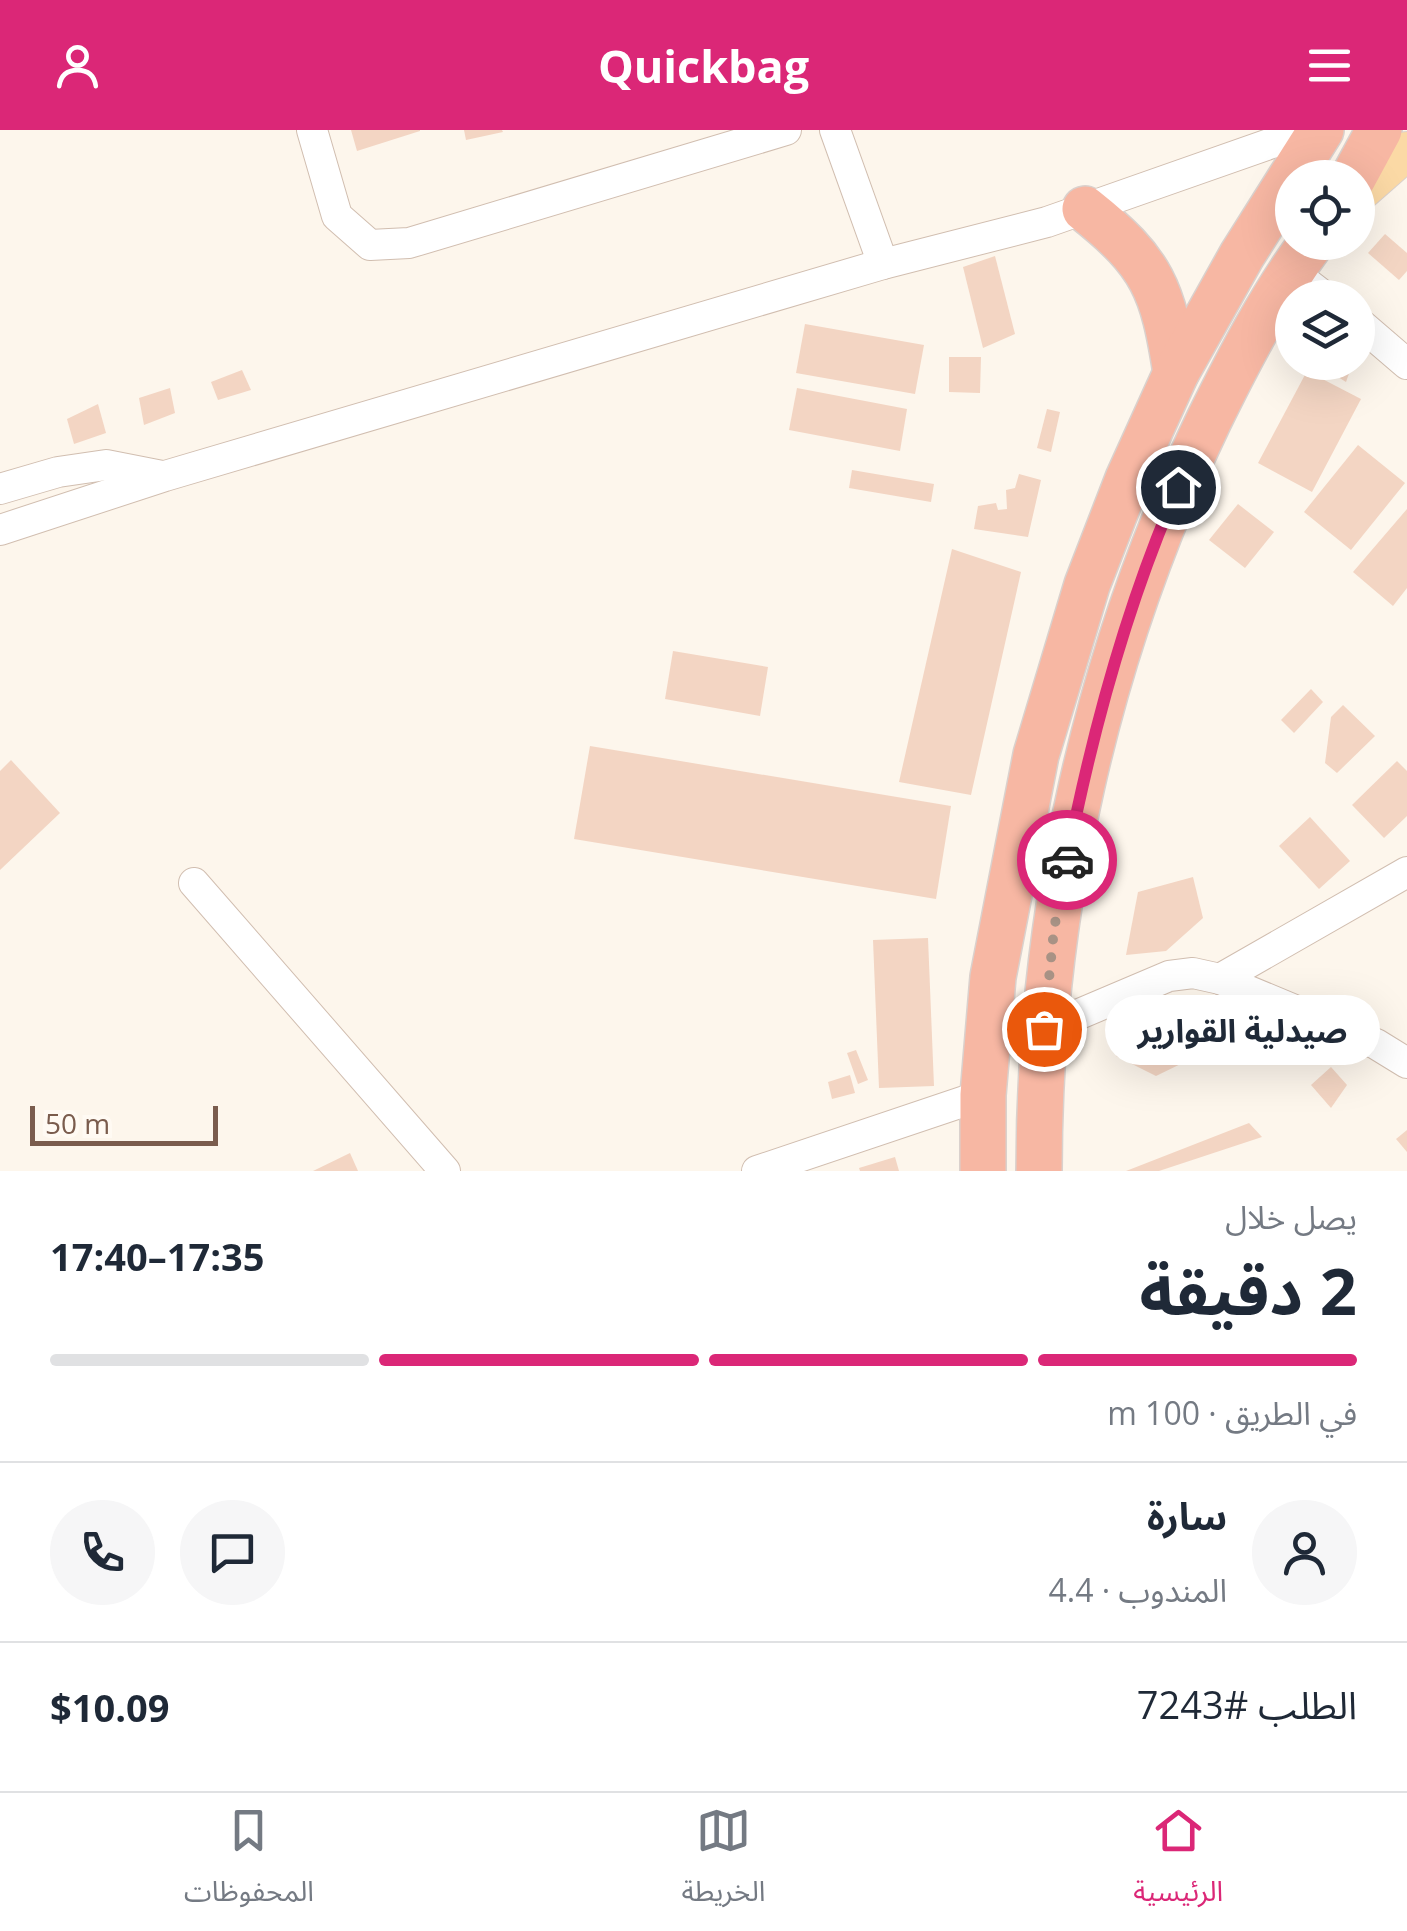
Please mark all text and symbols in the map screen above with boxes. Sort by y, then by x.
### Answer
text: Quickbag [598,35,809,96]
icon: person [50,38,105,93]
icon: menu [1302,38,1357,93]
map controls [1275,160,1375,380]
button: locate [1275,160,1375,260]
button: layers [1275,280,1375,380]
pin [1136,445,1221,530]
icon: home [1151,460,1206,515]
courier [1017,810,1117,910]
icon: car [1040,833,1095,888]
pin [1002,987,1087,1072]
callout: صيدلية القوارير [1104,994,1379,1064]
icon: bag [1017,1002,1072,1057]
text: صيدلية القوارير [1138,1008,1347,1051]
scale bar [30,1101,218,1146]
text: 50 m [45,1104,110,1142]
text: يصل خلال [1225,1195,1357,1238]
text: 17:35–17:40 [50,1230,265,1282]
text: 2 دقيقة [1139,1246,1357,1334]
text: في الطريق · 100 m [1107,1391,1357,1434]
text: سارة [1147,1489,1227,1541]
button: phone [50,1500,155,1605]
button: chat [180,1500,285,1605]
button: person [1252,1500,1357,1605]
text: المندوب · 4.4 [1048,1568,1227,1611]
text: الطلب #7243 [1137,1678,1357,1730]
text: $10.09 [50,1681,169,1733]
tab: المحفوظات [184,1803,314,1922]
tab: الخريطة [682,1803,765,1922]
tab: الرئيسية [1133,1803,1223,1922]

